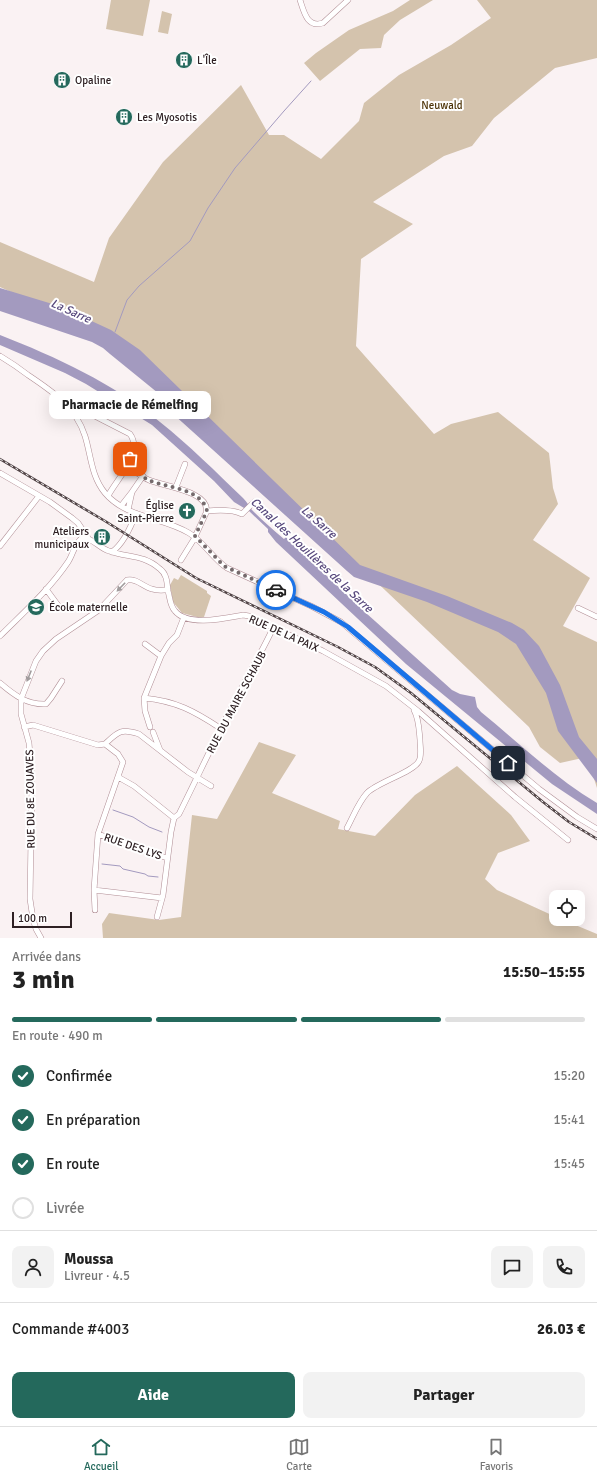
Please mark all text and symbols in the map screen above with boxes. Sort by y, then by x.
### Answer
building icon: L'Île [174,50,194,70]
place label: L'Île [197,53,217,67]
building icon: Opaline [52,70,72,90]
place label: Opaline [75,74,111,87]
park label: Neuwald [421,99,463,112]
building icon: Les Myosotis [114,107,134,127]
place label: Les Myosotis [137,111,197,124]
water label: La Sarre [48,296,94,327]
callout: Pharmacie de Rémelfing [49,391,211,419]
text: Pharmacie de Rémelfing [62,397,198,413]
pin [113,442,147,476]
icon: bag [119,448,141,470]
water label: Canal des Houillères de la Sarre [247,495,377,617]
place label: Église Saint-Pierre [117,498,174,525]
church icon: Église Saint-Pierre [177,501,197,521]
water label: La Sarre [298,503,340,543]
place label: Ateliers municipaux [34,525,89,551]
building icon: Ateliers municipaux [92,527,112,547]
courier [256,570,296,610]
icon: car [265,579,287,601]
one-way arrow [116,582,126,592]
school or university icon: École maternelle [26,597,46,617]
place label: École maternelle [49,600,128,614]
street label: RUE DE LA PAIX [247,612,321,655]
street label: RUE DU MAIRE SCHAUB [204,649,269,756]
one-way arrow [26,671,32,682]
pin [491,746,525,780]
street label: RUE DU 8E ZOUAVES [23,749,38,849]
icon: home [497,752,519,774]
street label: RUE DES LYS [102,830,164,862]
map controls [549,890,585,926]
button: locate [549,890,585,926]
scale bar [12,910,72,929]
text: 100 m [18,912,47,925]
text: Arrivée dans [12,949,81,965]
text: 15:50–15:55 [503,963,585,981]
text: 3 min [12,964,75,996]
text: En route · 490 m [12,1028,103,1044]
icon: check [12,1065,34,1087]
text: Confirmée [46,1067,112,1085]
text: 15:20 [553,1068,585,1084]
icon: check [12,1109,34,1131]
text: En préparation [46,1111,141,1129]
text: 15:41 [553,1112,585,1128]
icon: check [12,1153,34,1175]
text: En route [46,1155,100,1173]
text: 15:45 [553,1156,585,1172]
text: Livrée [46,1199,85,1217]
button: person [12,1246,54,1288]
button: chat [491,1246,533,1288]
button: phone [543,1246,585,1288]
text: Moussa [64,1250,114,1268]
text: Livreur · 4.5 [64,1268,130,1284]
text: Commande #4003 [12,1320,129,1338]
text: 26.03 € [537,1320,585,1338]
button: Aide [12,1372,295,1418]
button: Partager [303,1372,585,1418]
tab: Accueil [84,1436,119,1473]
tab: Carte [286,1436,312,1473]
tab: Favoris [480,1436,513,1473]

